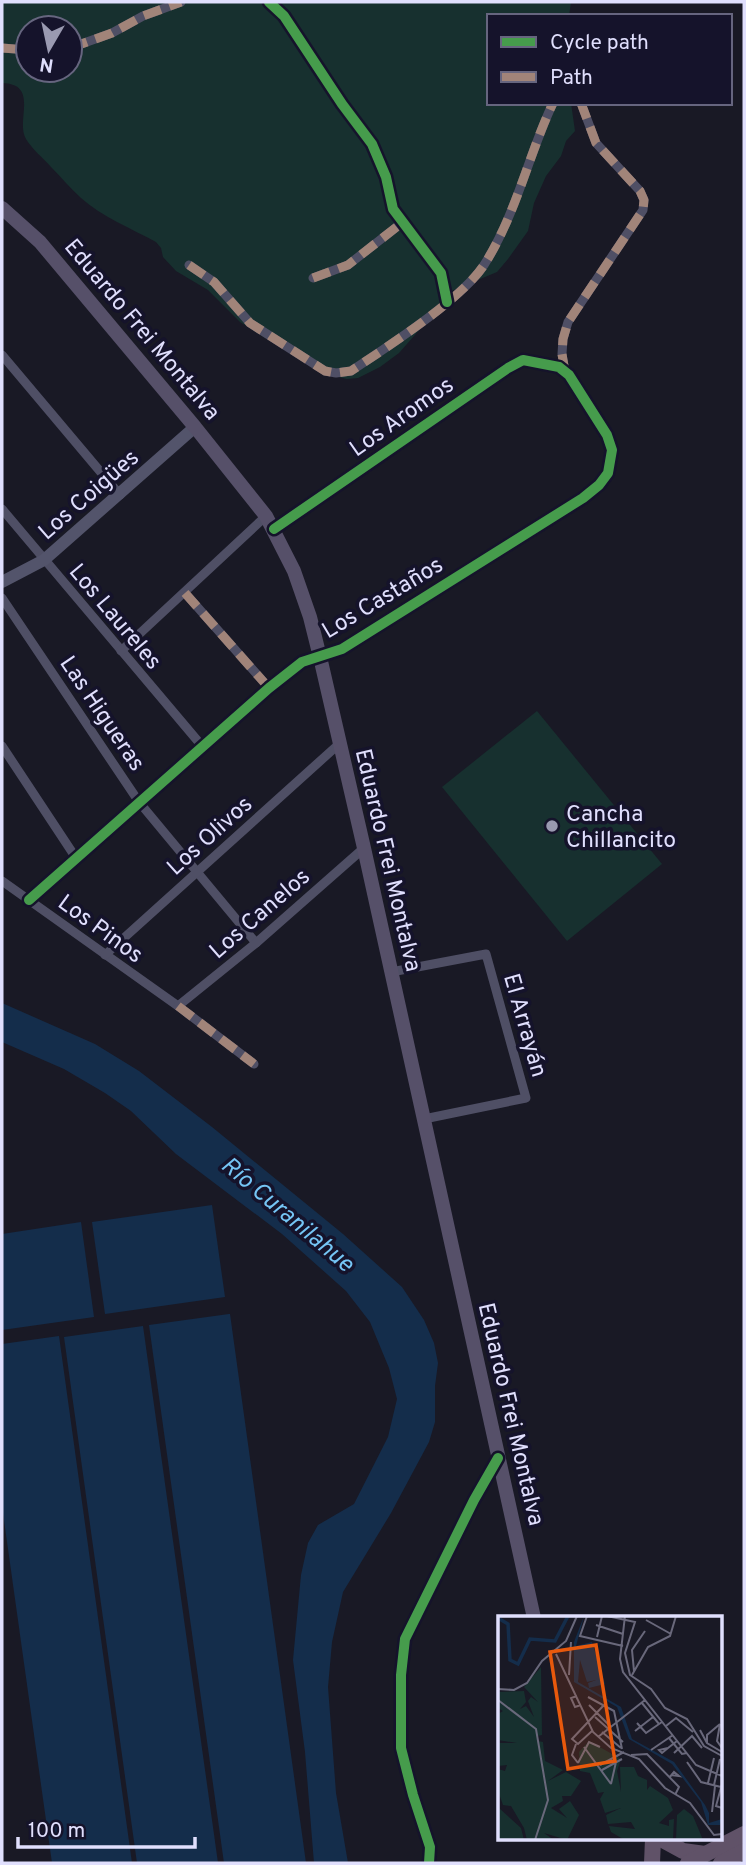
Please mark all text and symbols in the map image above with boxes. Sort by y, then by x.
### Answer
north arrow [14,14,84,84]
legend [487,14,732,105]
text: Cycle path [550,30,649,57]
text: N [38,51,55,77]
text: Path [550,65,593,92]
street label: Eduardo Frei Montalva [57,234,225,427]
street label: Los Aromos [345,372,460,465]
street label: Los Coigües [33,444,146,548]
street label: Los Castaños [317,552,449,647]
street label: Los Laureles [61,559,167,676]
street label: Las Higueras [52,651,150,778]
street label: Eduardo Frei Montalva [347,746,426,975]
street label: Los Olivos [162,791,260,883]
place label: Cancha Chillancito [566,801,676,856]
marker: Cancha Chillancito [544,818,560,834]
street label: Los Canelos [204,863,317,967]
street label: Los Pinos [51,889,148,971]
street label: El Arrayán [495,971,552,1081]
water label: Río Curanilahue [214,1151,360,1280]
street label: Eduardo Frei Montalva [470,1300,549,1529]
inset map [498,1616,722,1840]
scale bar [18,1806,194,1850]
text: 100 m [28,1818,85,1845]

